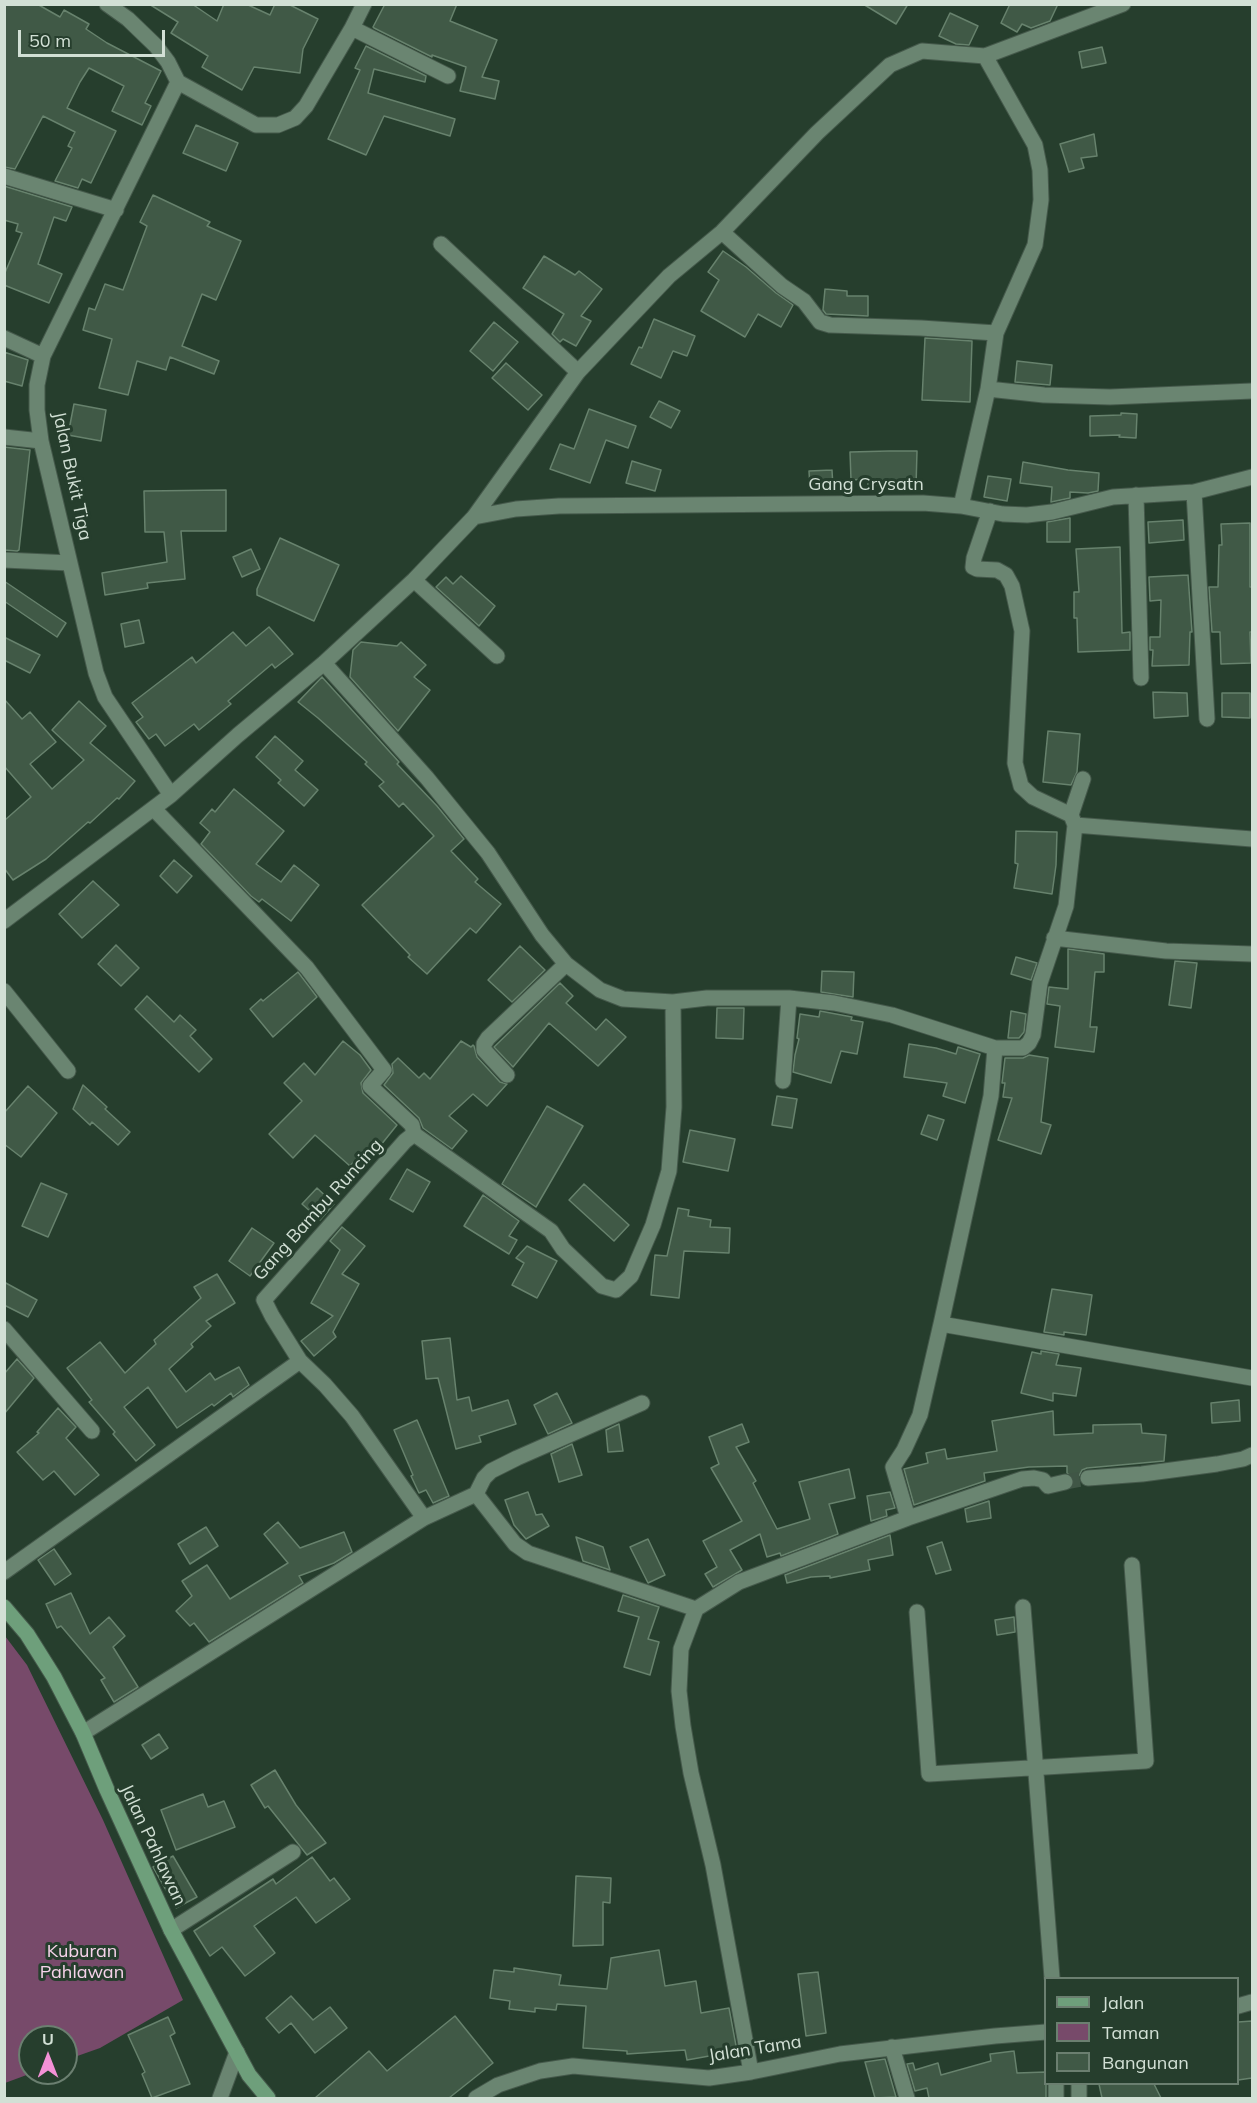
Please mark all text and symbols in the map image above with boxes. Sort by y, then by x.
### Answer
scale bar [21,18,168,56]
text: 50 m [29,29,71,52]
street label: Jalan Bukit Tiga [48,410,96,542]
street label: Gang Crysatn [808,474,924,496]
street label: Gang Bambu Runcing [249,1135,387,1285]
street label: Jalan Pahlawan [115,1781,191,1909]
park label: Kuburan Pahlawan [40,1941,124,1984]
legend [1044,1977,1239,2085]
text: Jalan [1102,1991,1144,2014]
text: Taman [1102,2021,1159,2044]
north arrow [18,2025,78,2085]
text: U [42,2029,54,2049]
street label: Jalan Tama [707,2031,803,2067]
text: Bangunan [1102,2051,1189,2074]

